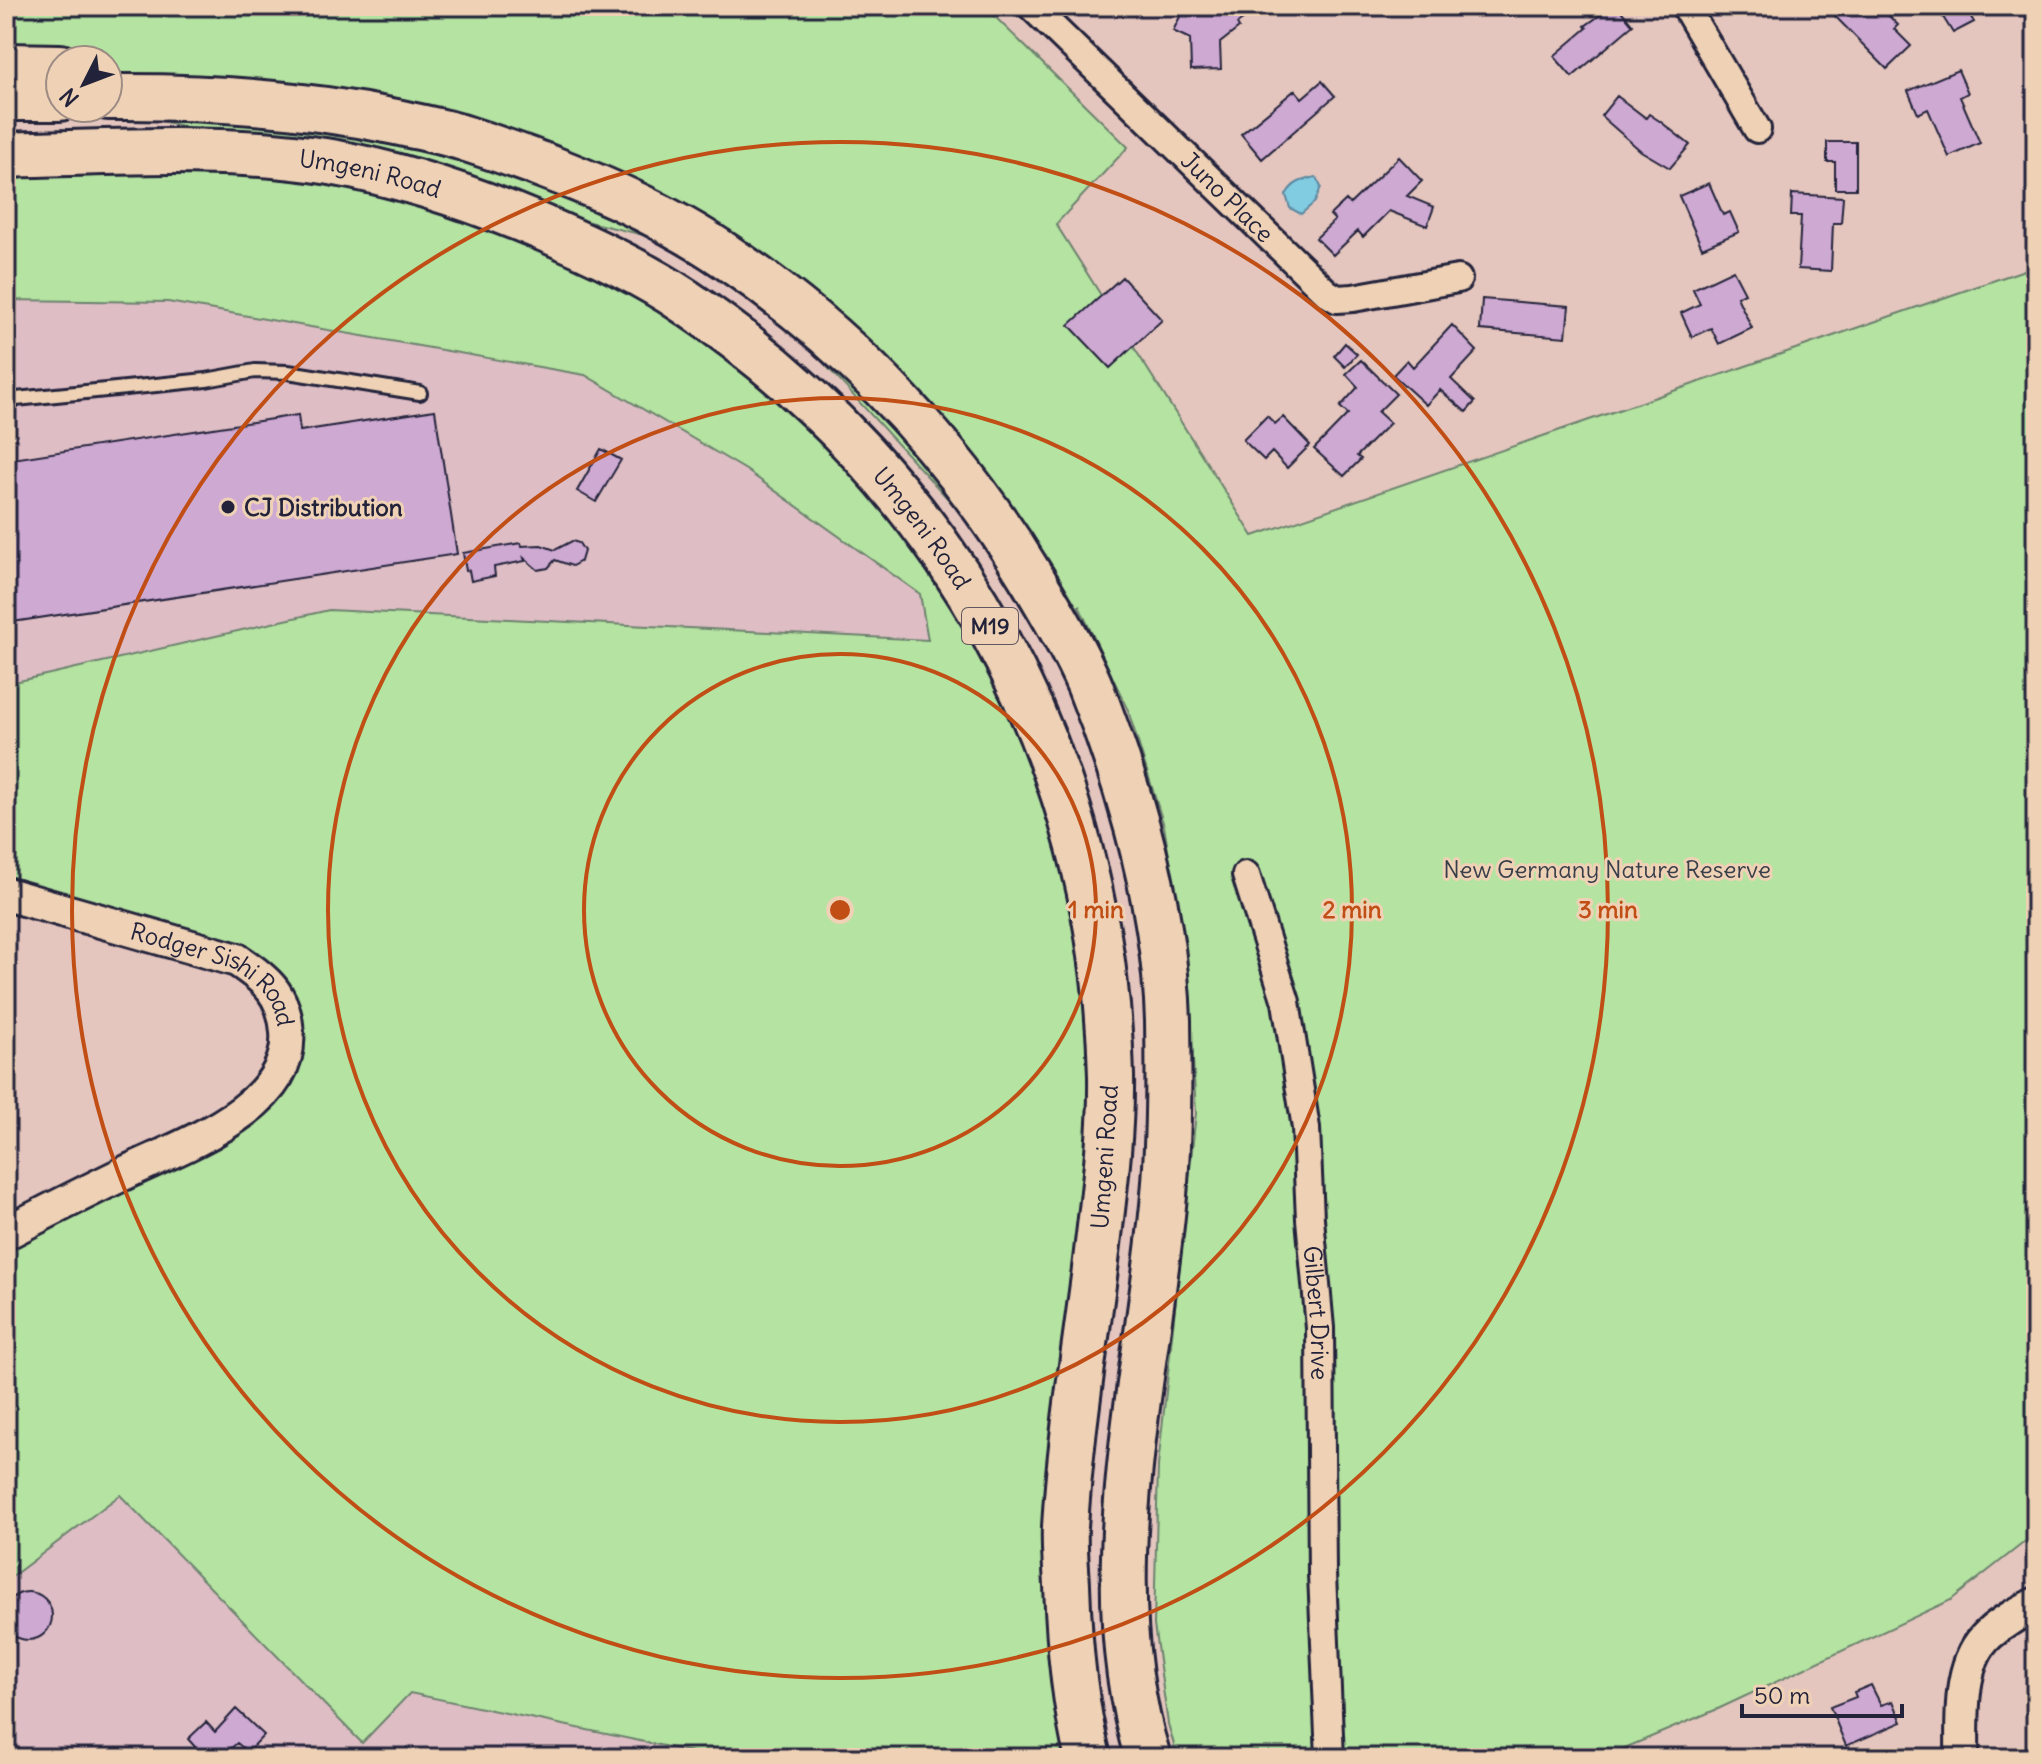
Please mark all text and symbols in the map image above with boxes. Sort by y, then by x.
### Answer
north arrow [44,44,124,124]
text: N [54,82,85,112]
street label: Umgeni Road [297,143,445,204]
street label: Juno Place [1175,145,1280,248]
street label: Umgeni Road [867,461,978,594]
place label: CJ Distribution [244,492,403,522]
marker: CJ Distribution [219,498,237,516]
road number: M19 [962,608,1018,644]
park label: New Germany Nature Reserve [1443,854,1771,884]
text: 1 min [1068,894,1124,924]
text: 2 min [1322,894,1382,924]
text: 3 min [1578,894,1638,924]
centre of rings [826,896,854,924]
street label: Rodger Sishi Road [127,915,301,1029]
street label: Umgeni Road [1084,1084,1124,1230]
street label: Gilbert Drive [1298,1244,1335,1380]
scale bar [1742,1668,1902,1718]
text: 50 m [1754,1680,1810,1710]

